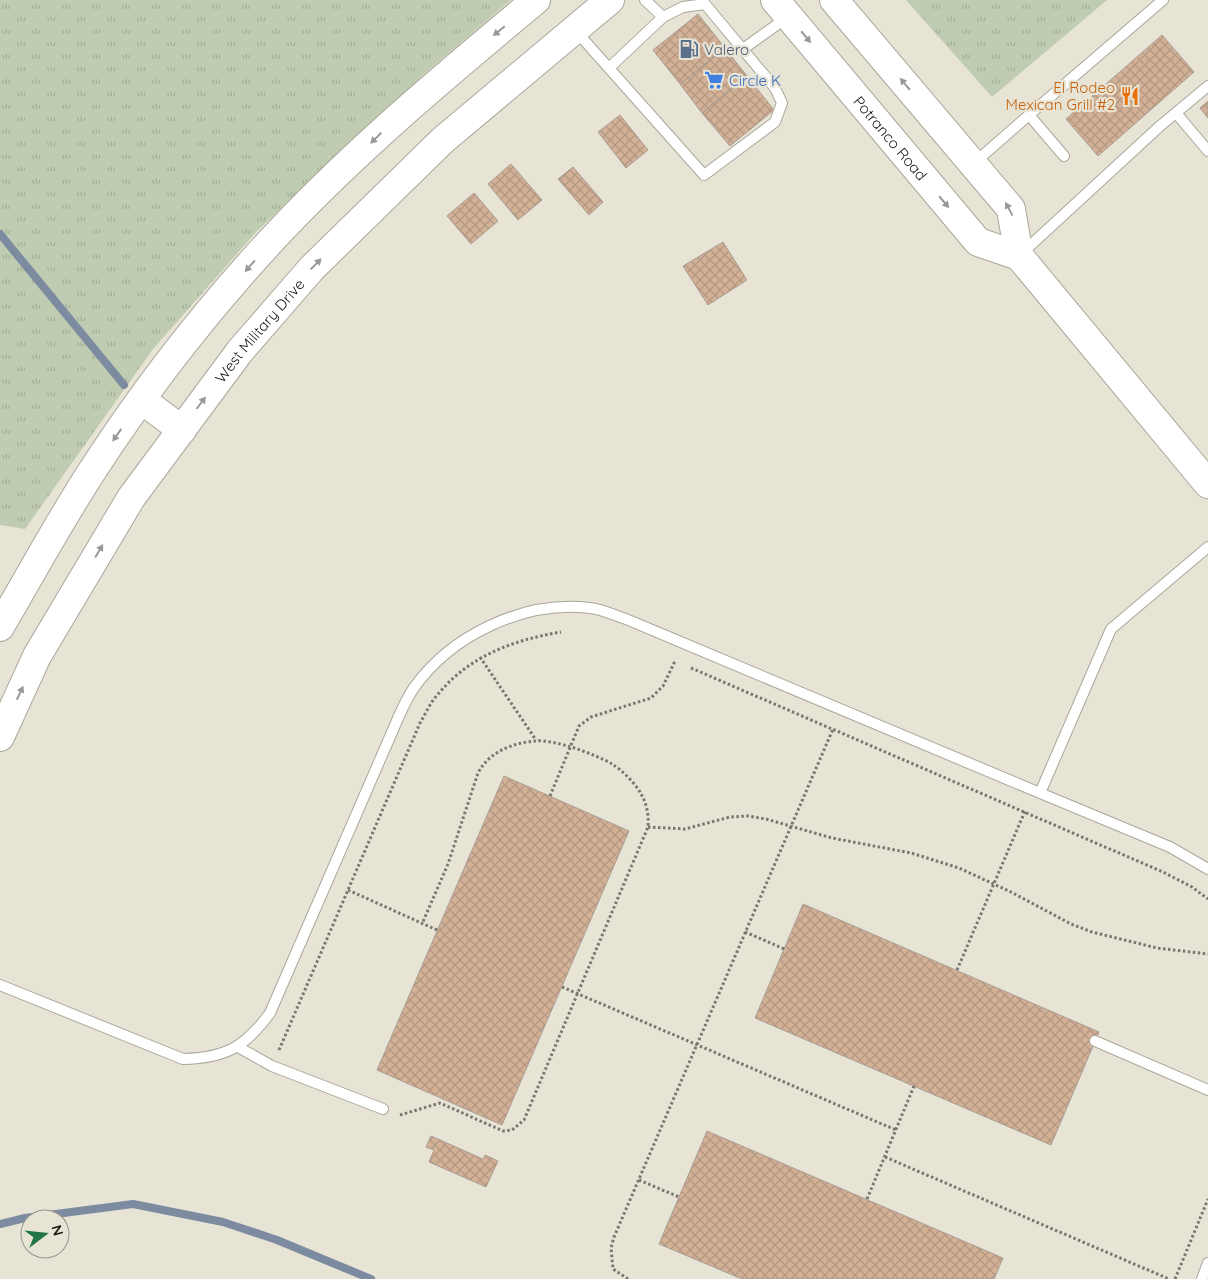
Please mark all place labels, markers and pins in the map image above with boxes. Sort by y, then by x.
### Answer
fuel station icon: Valero [678,38,700,60]
place label: Valero [704,40,749,59]
supermarket icon: Circle K [703,69,725,91]
place label: Circle K [729,71,781,90]
place label: El Rodeo Mexican Grill #2 [1006,78,1115,114]
restaurant icon: El Rodeo Mexican Grill #2 [1119,85,1141,107]

